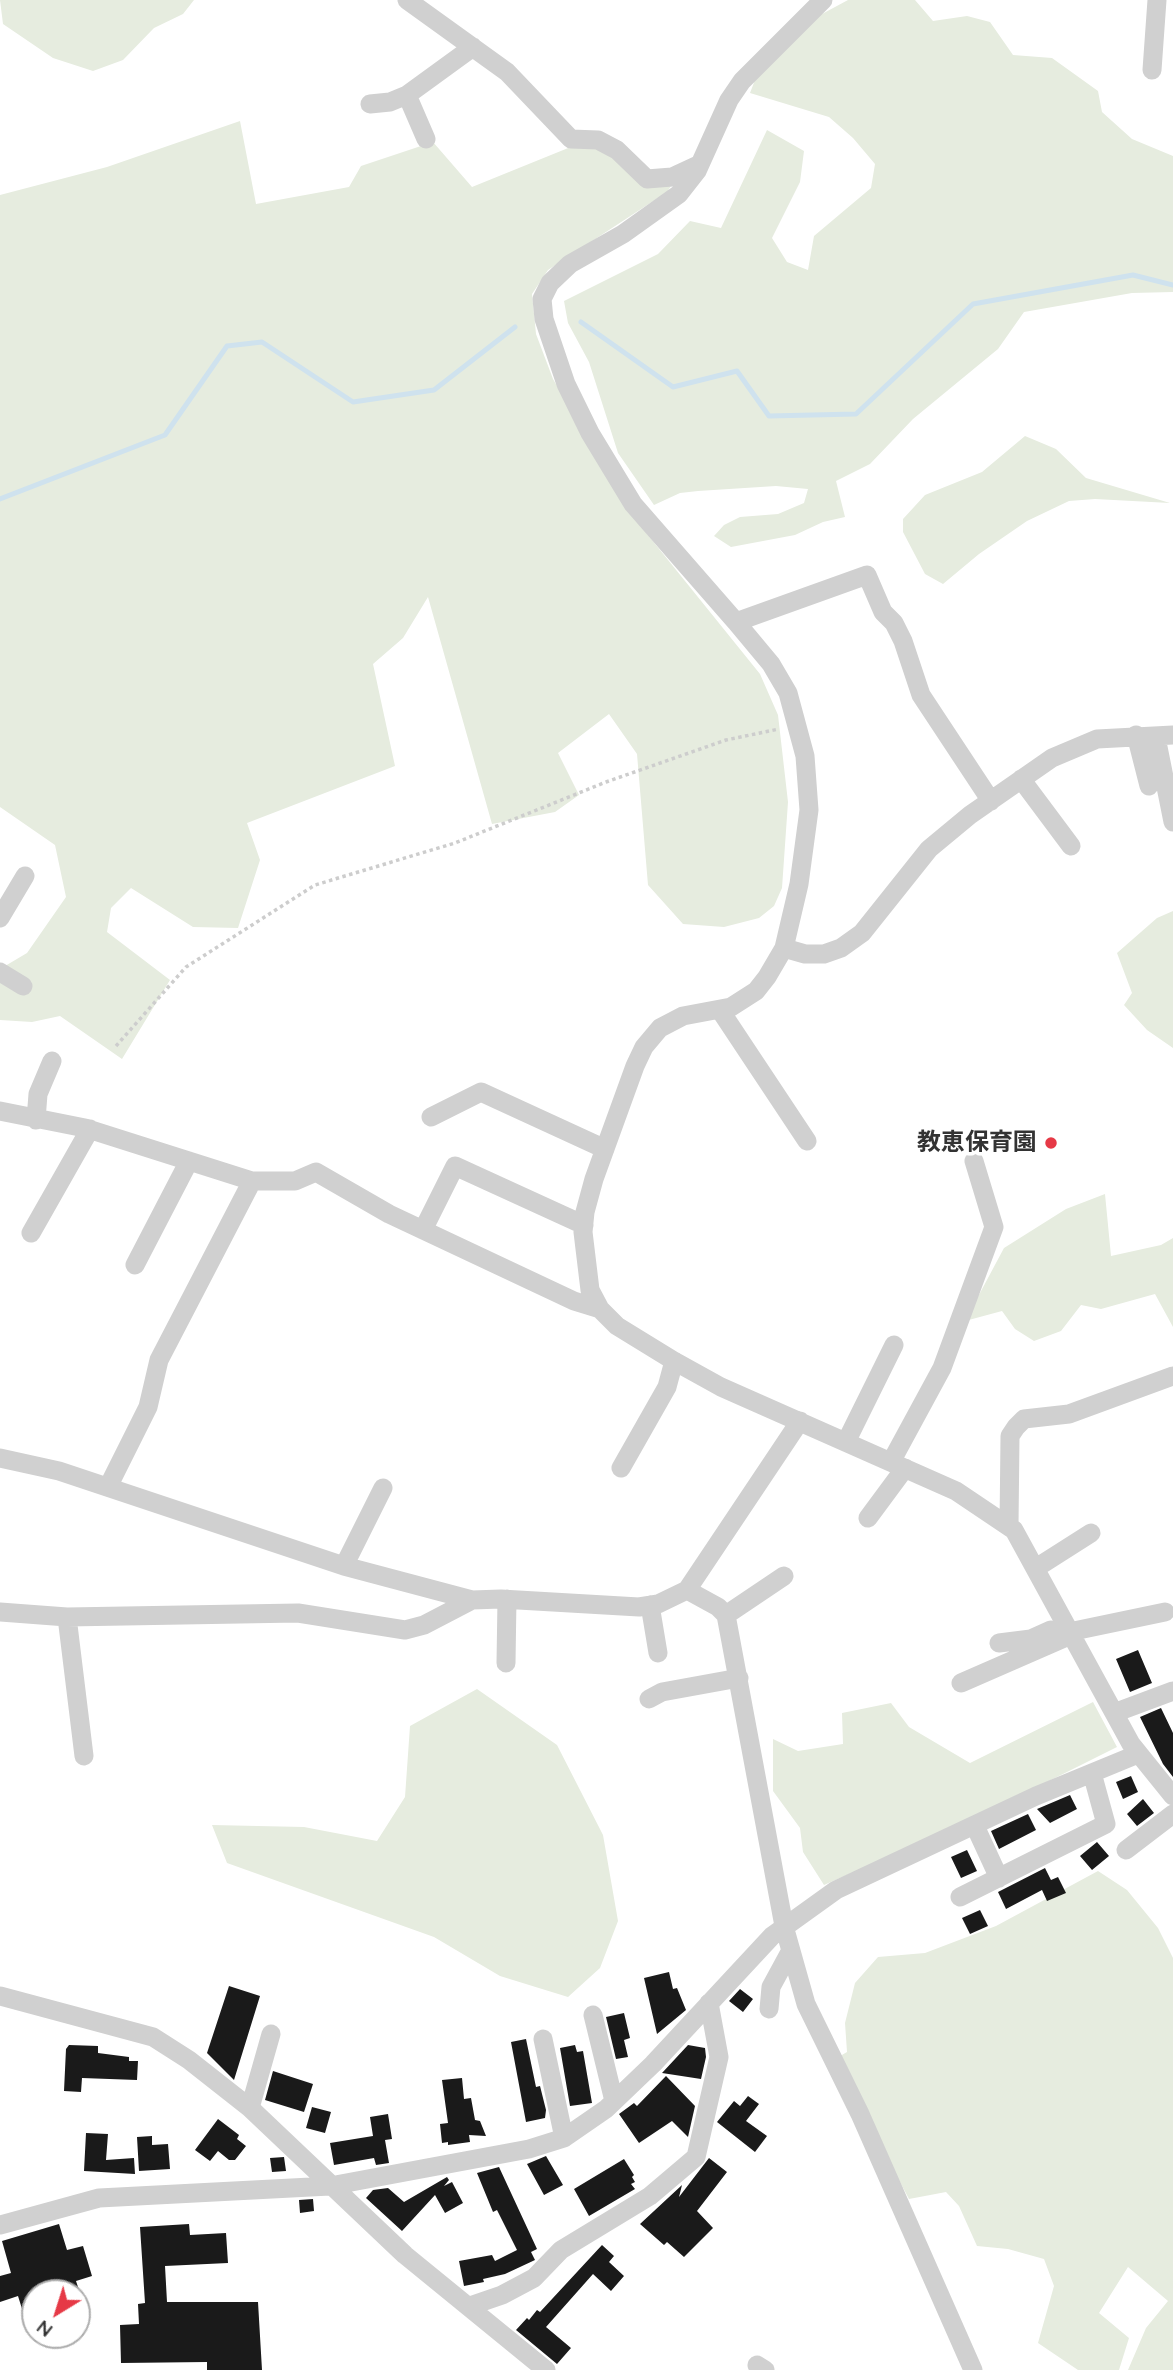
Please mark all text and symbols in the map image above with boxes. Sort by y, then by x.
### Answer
place label: 教恵保育園 [917,1129,1037,1157]
marker: 教恵保育園 [1043,1135,1059,1151]
north arrow [21,2279,91,2349]
text: N [31,2315,57,2343]

